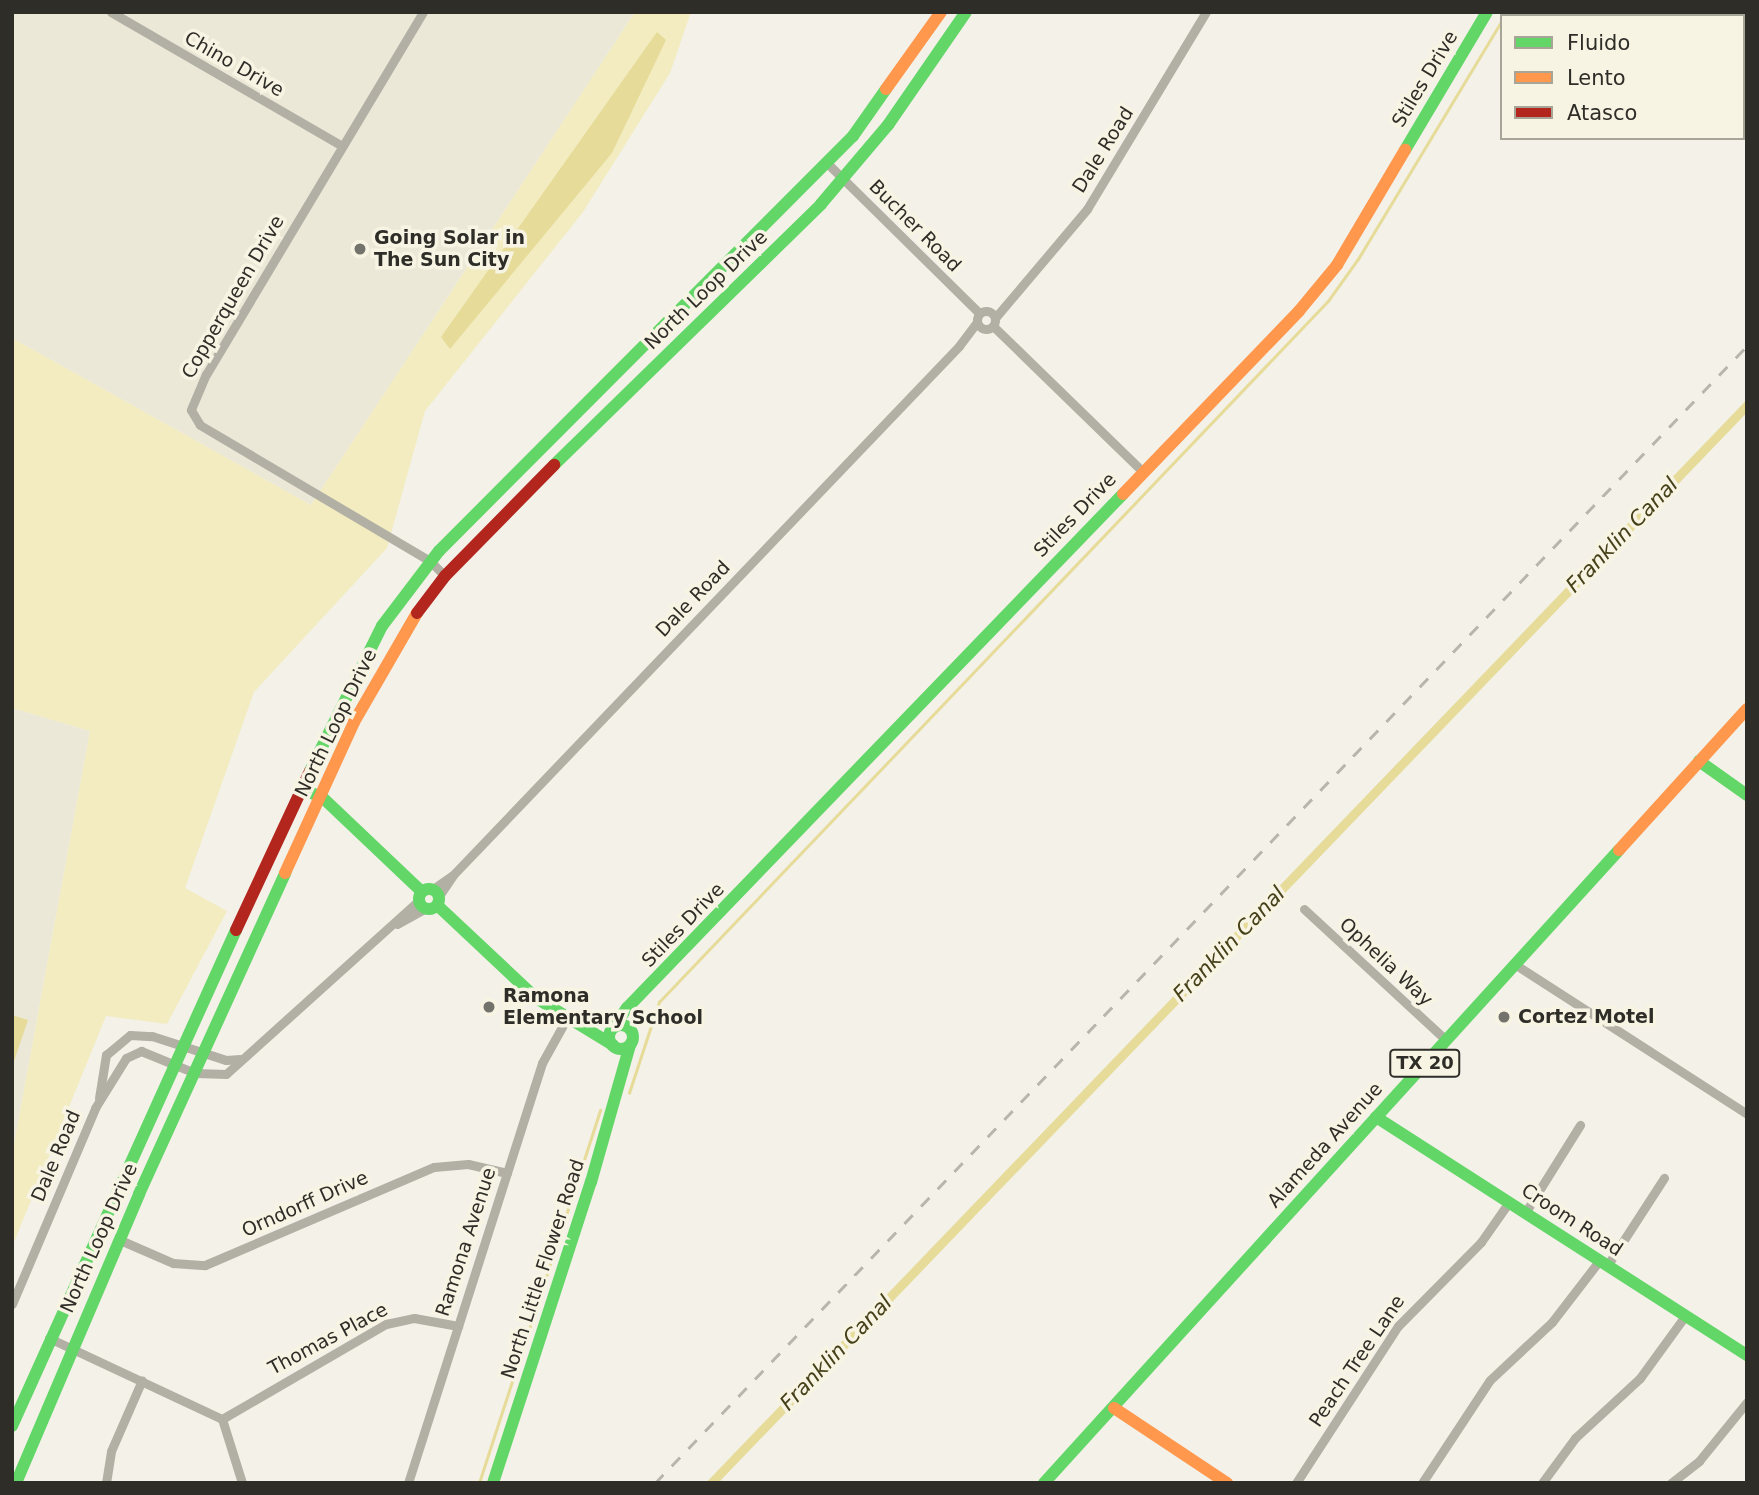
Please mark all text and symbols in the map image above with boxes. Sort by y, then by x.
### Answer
legend [1500,14,1745,140]
street label: Chino Drive [180,26,288,102]
street label: Stiles Drive [1387,27,1463,131]
text: Fluido [1567,31,1630,55]
text: Lento [1567,66,1626,90]
text: Atasco [1567,101,1637,125]
street label: Dale Road [1068,103,1138,197]
street label: Bucher Road [864,175,966,277]
street label: Copperqueen Drive [177,211,289,383]
street label: North Loop Drive [640,226,772,354]
place label: Going Solar in The Sun City [374,227,525,271]
marker: Going Solar in The Sun City [352,241,368,257]
street label: Stiles Drive [1029,468,1121,562]
water label: Franklin Canal [1561,472,1683,598]
street label: Dale Road [651,556,735,642]
street label: North Loop Drive [290,645,382,801]
street label: Stiles Drive [637,878,729,972]
water label: Franklin Canal [1168,881,1290,1007]
street label: Ophelia Way [1335,913,1437,1011]
place label: Ramona Elementary School [503,985,703,1029]
marker: Ramona Elementary School [481,999,497,1015]
place label: Cortez Motel [1518,1006,1654,1028]
marker: Cortez Motel [1496,1009,1512,1025]
road number: TX 20 [1388,1048,1462,1078]
street label: Alameda Avenue [1263,1078,1387,1212]
street label: Dale Road [27,1107,85,1205]
street label: North Little Flower Road [497,1156,589,1382]
street label: North Loop Drive [56,1160,142,1316]
street label: Ramona Avenue [431,1165,501,1319]
street label: Orndorff Drive [238,1166,372,1242]
street label: Croom Road [1517,1179,1627,1261]
water label: Franklin Canal [775,1290,897,1416]
street label: Peach Tree Lane [1304,1291,1410,1431]
street label: Thomas Place [264,1298,392,1380]

